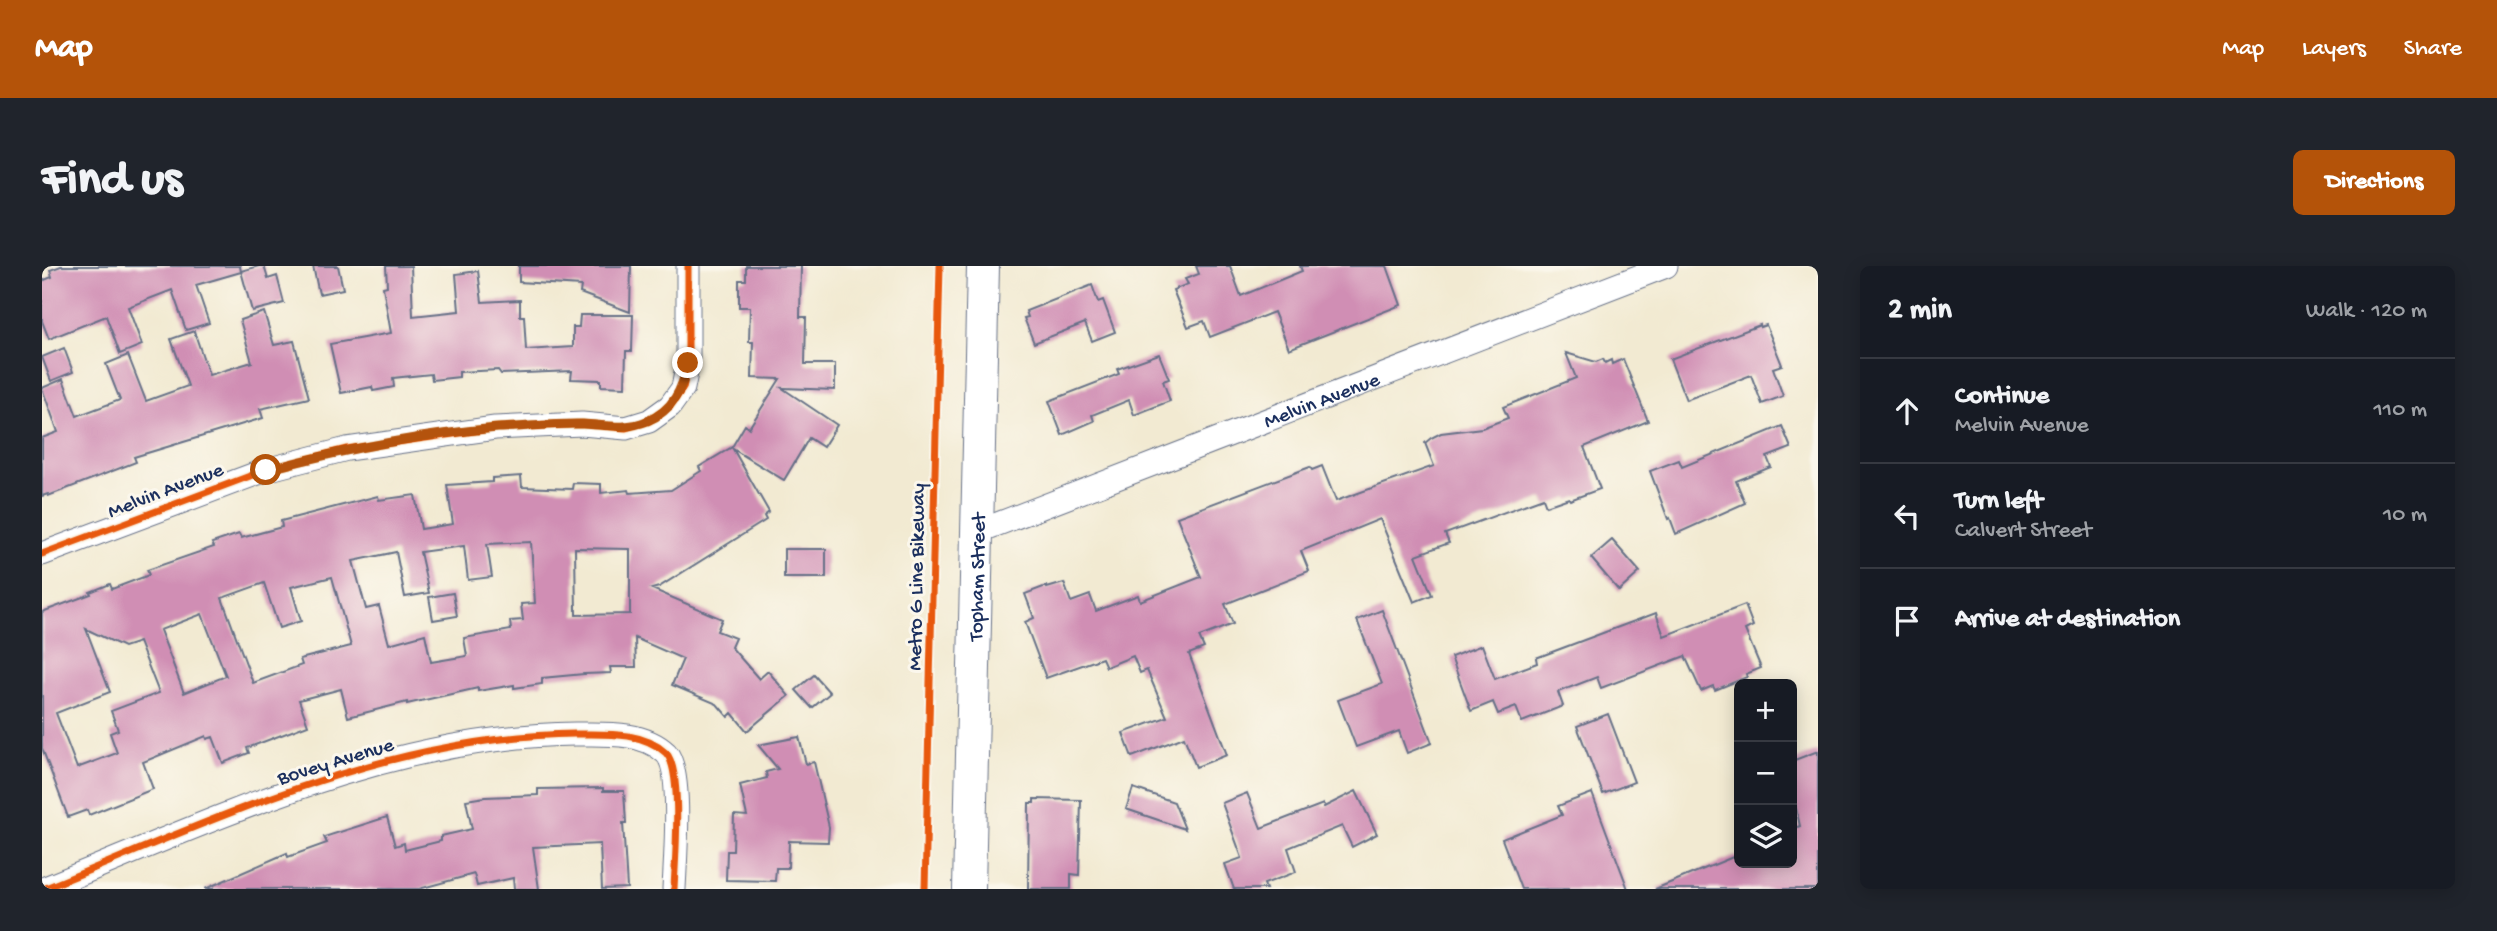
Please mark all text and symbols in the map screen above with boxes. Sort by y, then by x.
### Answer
text: Map [35,30,92,68]
text: Map [2222,35,2264,64]
text: Layers [2302,35,2366,64]
text: Share [2404,35,2462,64]
button: Directions [2293,150,2455,215]
text: Find us [42,153,182,211]
text: 2 min [1888,294,1952,329]
text: Walk · 120 m [2306,298,2427,325]
route end [672,347,703,378]
street label: Melvin Avenue [1261,368,1385,436]
text: Continue [1955,382,2049,413]
icon: ahead [1888,392,1926,430]
text: 110 m [2374,397,2427,424]
text: Melvin Avenue [1955,413,2089,440]
route start [250,454,281,485]
street label: Melvin Avenue [105,458,229,526]
street label: Metro G Line Bikeway [904,483,933,671]
text: Turn left [1955,487,2043,518]
icon: left [1888,497,1926,535]
text: 10 m [2383,502,2427,529]
street label: Topham Street [966,510,994,643]
text: Calvert Street [1955,518,2092,545]
icon: arrive [1888,602,1926,640]
text: Arrive at destination [1955,605,2180,636]
map controls [1734,679,1797,868]
button: + [1734,679,1797,742]
street label: Bovey Avenue [274,733,398,793]
button: − [1734,742,1797,805]
button: layers [1734,805,1797,868]

